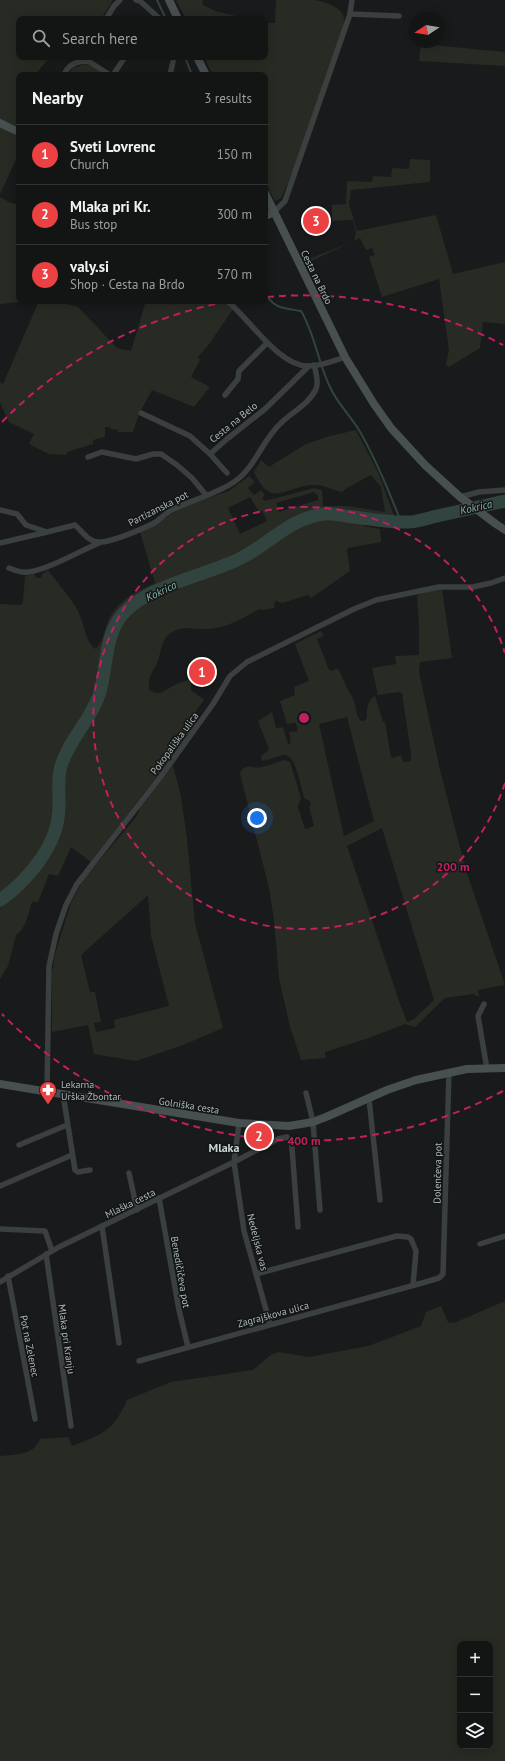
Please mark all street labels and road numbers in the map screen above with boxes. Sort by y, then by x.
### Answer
street label: Cesta na Brdo [298,248,335,306]
street label: Cesta na Belo [207,399,260,446]
street label: Partizanska pot [126,487,191,529]
street label: Pokopališka ulica [147,710,201,777]
street label: Golniška cesta [158,1094,220,1117]
street label: Dolenčeva pot [430,1142,445,1204]
street label: Mlaška cesta [103,1186,158,1221]
street label: Nedeljska vas [244,1212,271,1272]
street label: Benedičičeva pot [168,1235,193,1309]
street label: Zagrajškova ulica [236,1299,310,1330]
street label: Mlaka pri Kranju [55,1303,78,1375]
street label: Pot na Zelenec [17,1314,42,1378]

